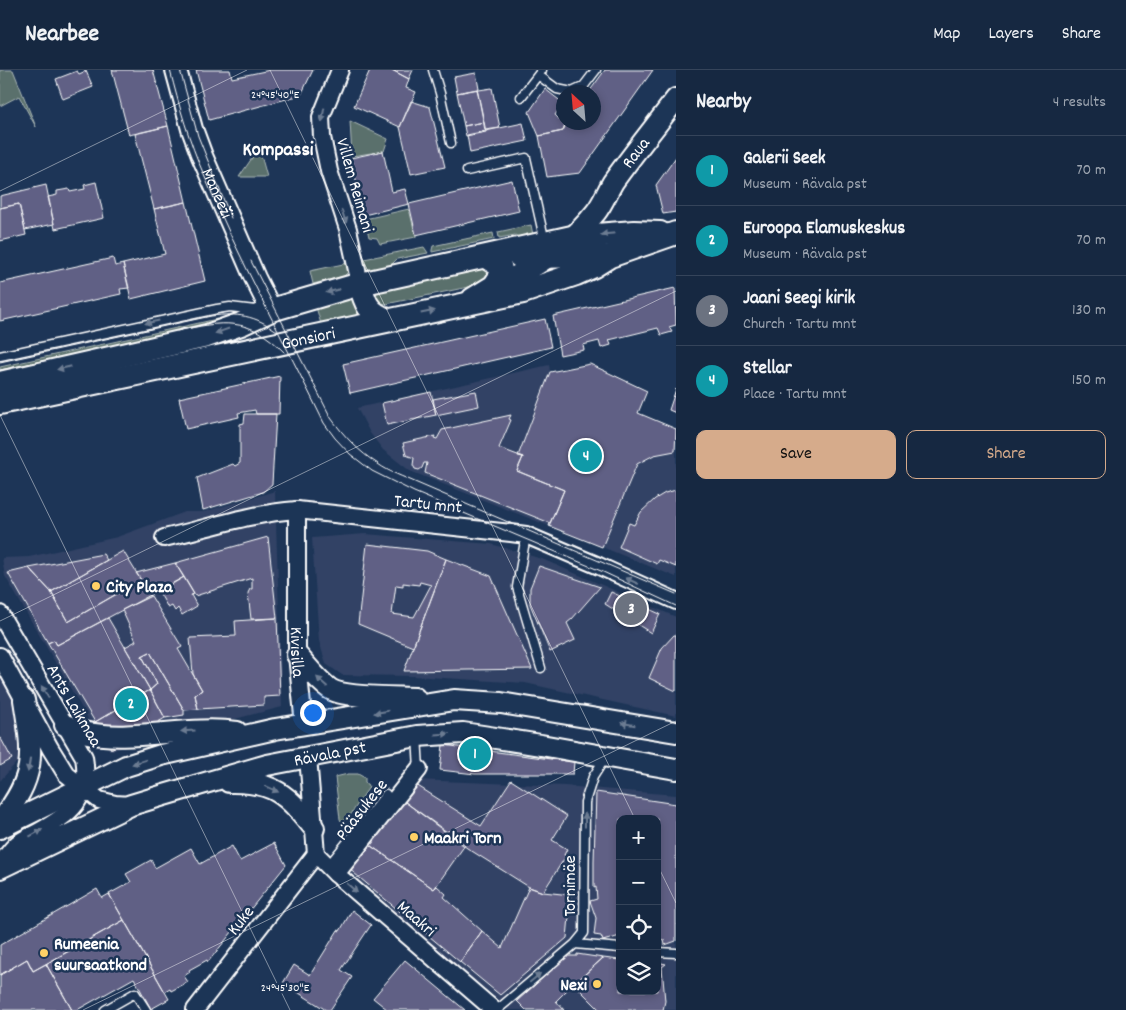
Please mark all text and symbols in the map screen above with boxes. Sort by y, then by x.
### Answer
text: Nearbee [25,18,99,52]
text: Map [933,22,960,47]
text: Layers [988,22,1034,47]
text: Share [1062,22,1101,47]
north arrow [556,85,601,130]
text: 24°45'40"E [251,87,300,104]
text: Nearby [696,88,751,118]
text: 4 results [1053,91,1106,114]
one-way arrow [318,108,326,124]
street label: Raua [617,132,657,175]
street label: Villem Reimani [328,135,379,236]
district label: Kompassi [243,137,314,165]
text: Galerii Seek [743,146,826,173]
text: 1 [710,159,714,182]
text: 70 m [1076,159,1106,182]
street label: Maneeži [194,165,238,223]
text: Museum · Rävala pst [743,173,867,196]
one-way arrow [341,210,349,225]
text: Euroopa Elamuskeskus [743,216,905,243]
text: 2 [709,229,716,252]
text: 70 m [1076,229,1106,252]
one-way arrow [599,231,615,239]
text: Museum · Rävala pst [743,243,867,266]
text: Jaani Seegi kirik [743,286,855,313]
one-way arrow [326,287,341,295]
text: 3 [708,299,716,322]
text: 130 m [1072,299,1106,322]
one-way arrow [421,308,436,316]
text: Church · Tartu mnt [743,313,856,336]
one-way arrow [144,319,160,327]
street label: Gonsiori [279,322,338,358]
one-way arrow [214,327,229,335]
text: Stellar [743,356,792,383]
one-way arrow [56,365,72,373]
text: 4 [709,369,715,392]
text: 150 m [1072,369,1106,392]
text: Place · Tartu mnt [743,383,847,406]
button: Save [696,430,896,479]
button: Share [906,430,1106,479]
pin: 4 [570,437,602,475]
street label: Tartu mnt [393,489,463,522]
place label: City Plaza [106,576,173,601]
one-way arrow [625,576,639,584]
marker: City Plaza [90,580,102,592]
pin: 3 [615,590,647,628]
street label: Kivisilla [282,627,309,679]
street label: Ants Laikmaa [39,660,107,753]
one-way arrow [316,676,328,688]
one-way arrow [41,685,50,698]
pin: 2 [115,685,147,723]
your location [300,700,326,726]
one-way arrow [372,708,388,716]
one-way arrow [620,720,636,728]
one-way arrow [180,727,196,735]
one-way arrow [434,730,450,738]
pin: 1 [459,735,491,773]
street label: Rävala pst [292,736,369,775]
one-way arrow [25,758,33,774]
one-way arrow [131,759,146,767]
street label: Pääsukese [331,774,395,847]
one-way arrow [265,785,279,793]
one-way arrow [581,812,589,828]
map controls [616,815,661,995]
button: + [616,815,661,860]
place label: Maakri Torn [424,827,502,852]
one-way arrow [29,829,43,838]
marker: Maakri Torn [408,831,420,843]
street label: Tornimäe [559,855,584,917]
button: − [616,860,661,905]
one-way arrow [345,882,357,894]
street label: Maakri [390,896,440,944]
street label: Kuke [222,901,262,942]
button: locate [616,905,661,950]
place label: Rumeenia suursaatkond [54,933,147,979]
marker: Rumeenia suursaatkond [38,947,50,959]
button: layers [616,950,661,995]
one-way arrow [528,973,541,984]
place label: Nexi [560,974,588,999]
marker: Nexi [591,978,603,990]
text: 24°45'30"E [261,980,310,997]

